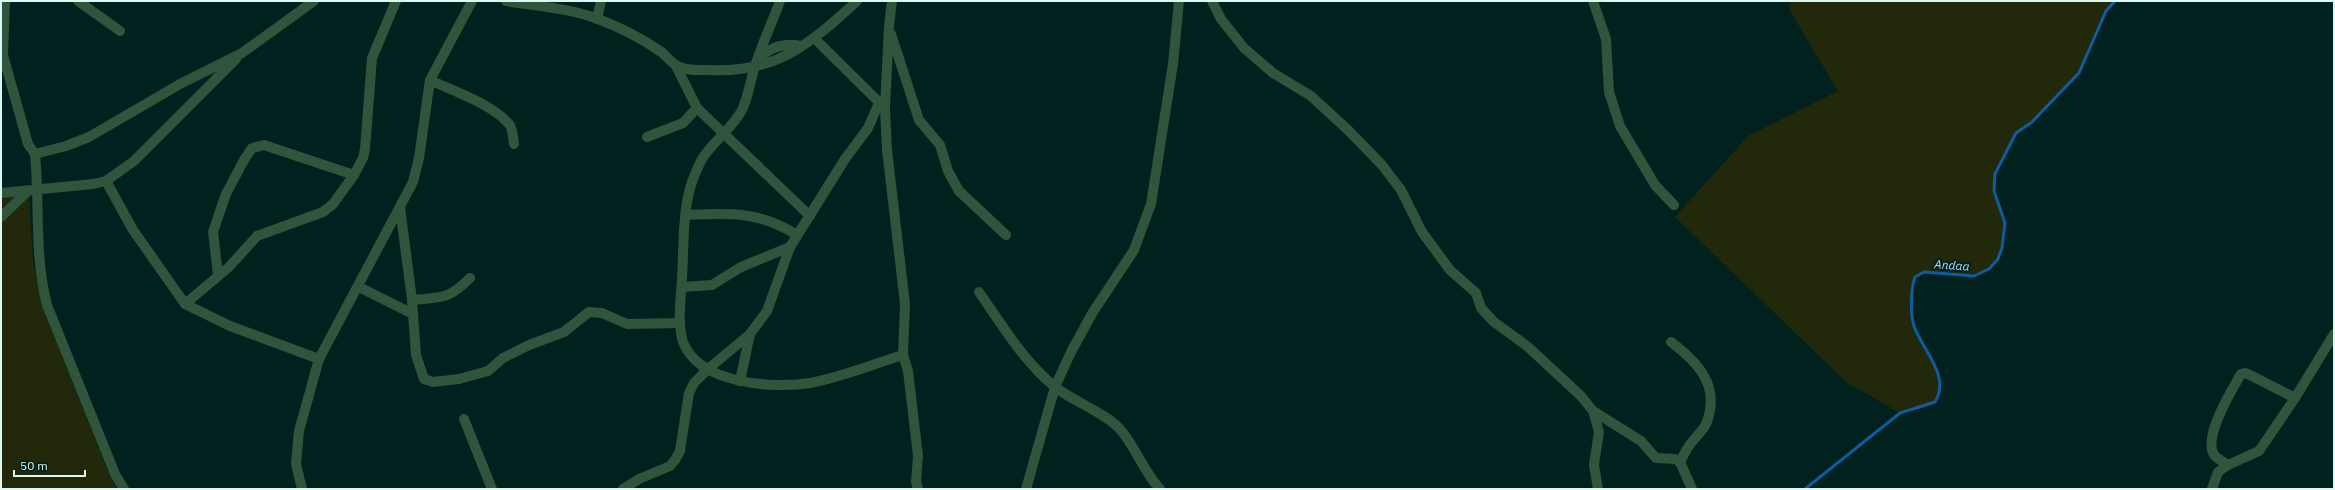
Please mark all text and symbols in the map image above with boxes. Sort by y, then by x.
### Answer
water label: Andaa [1933,256,1970,274]
scale bar [14,452,85,478]
text: 50 m [20,458,48,473]

